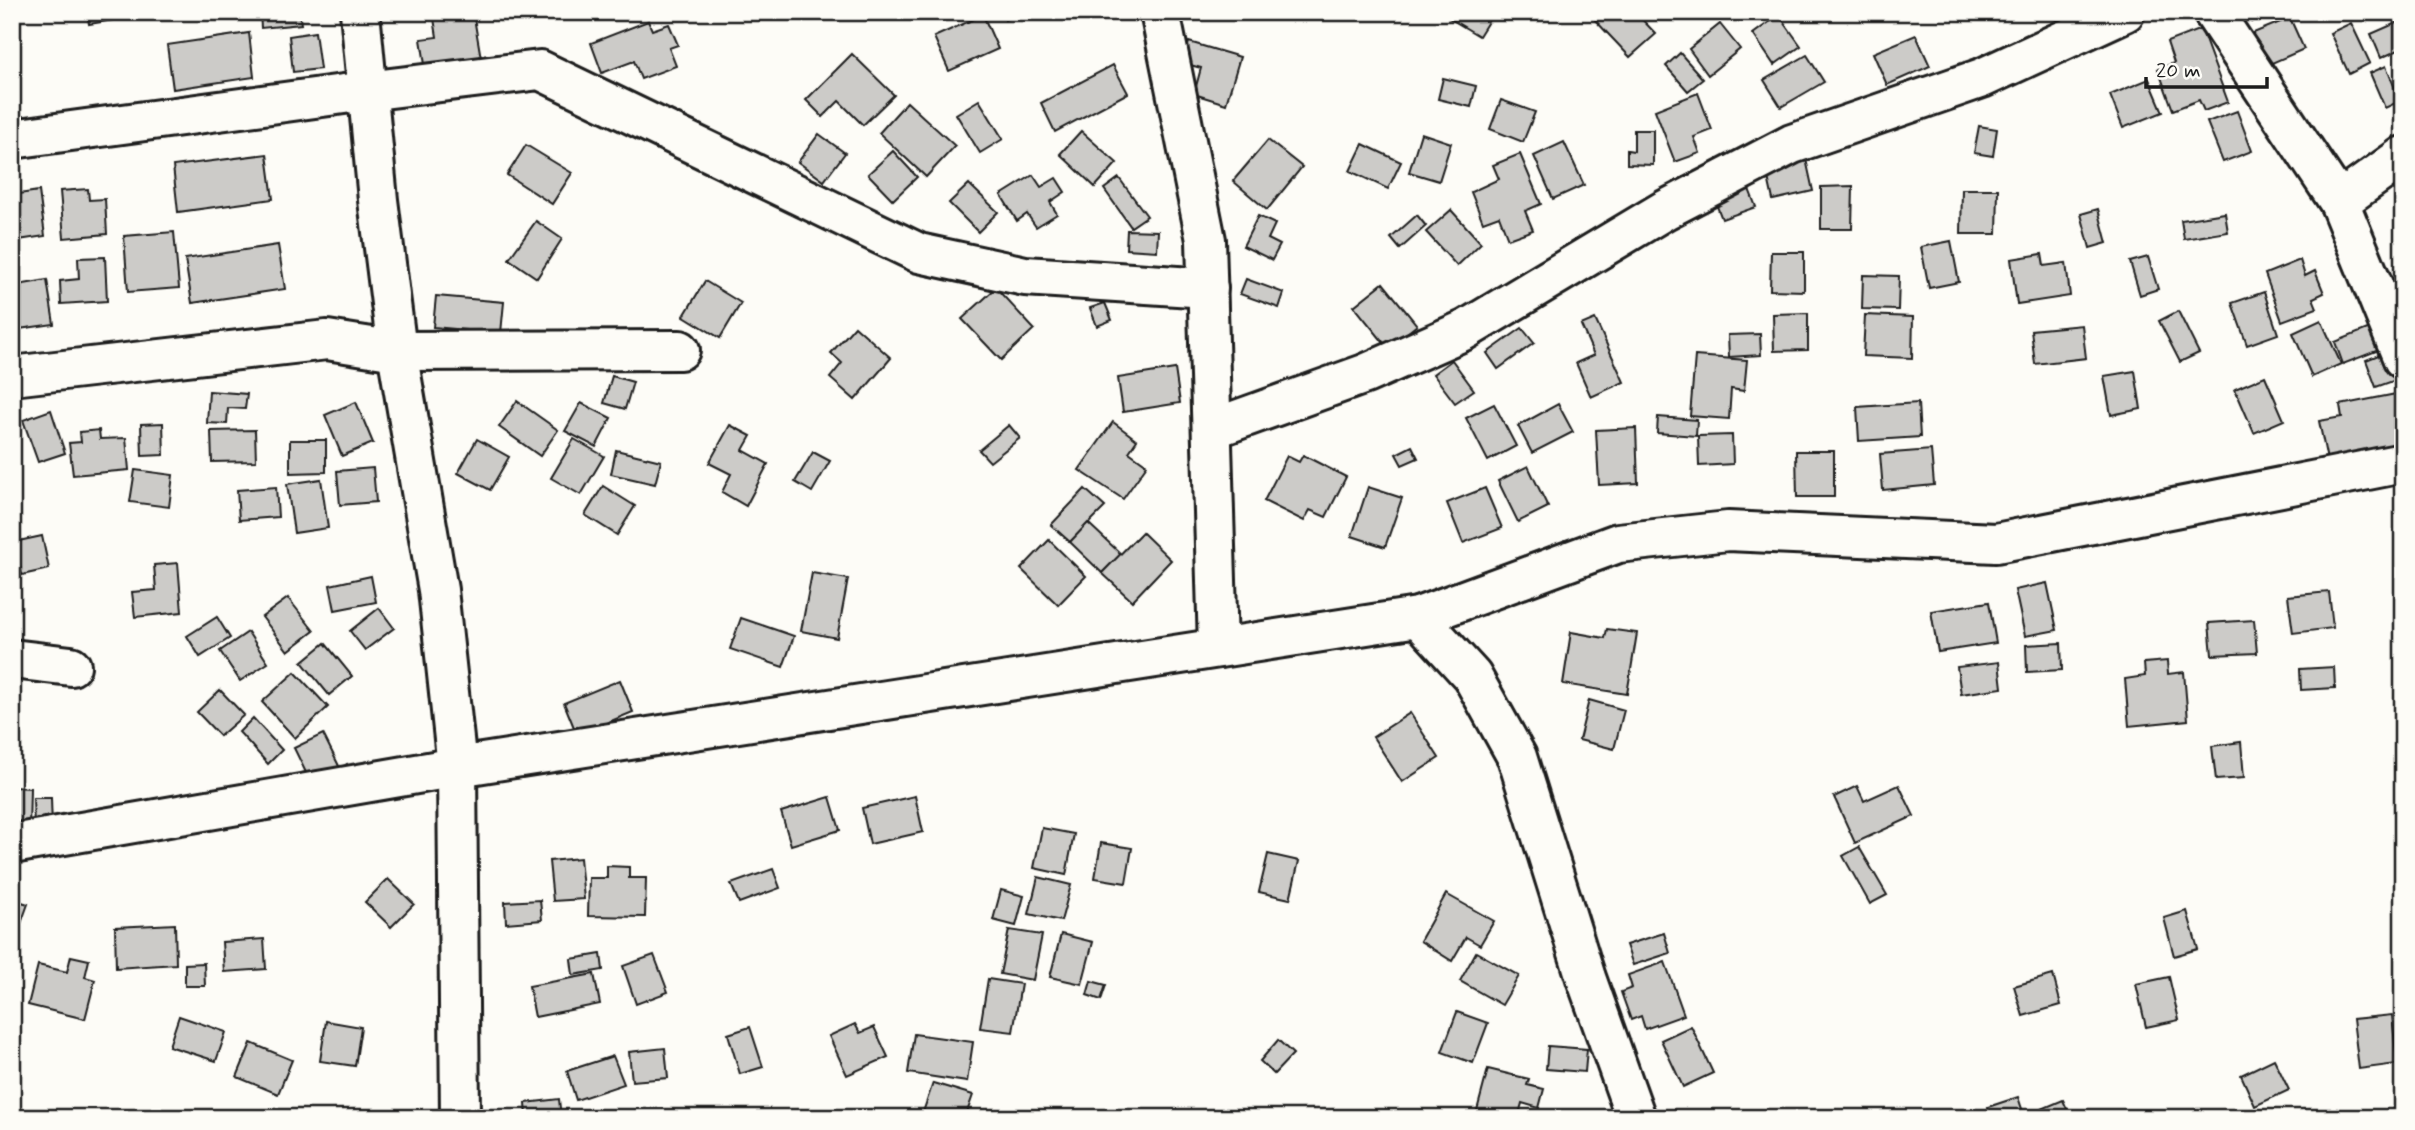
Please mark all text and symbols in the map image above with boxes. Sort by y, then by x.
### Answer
scale bar [2146,46,2266,90]
text: 20 m [2156,57,2201,85]

